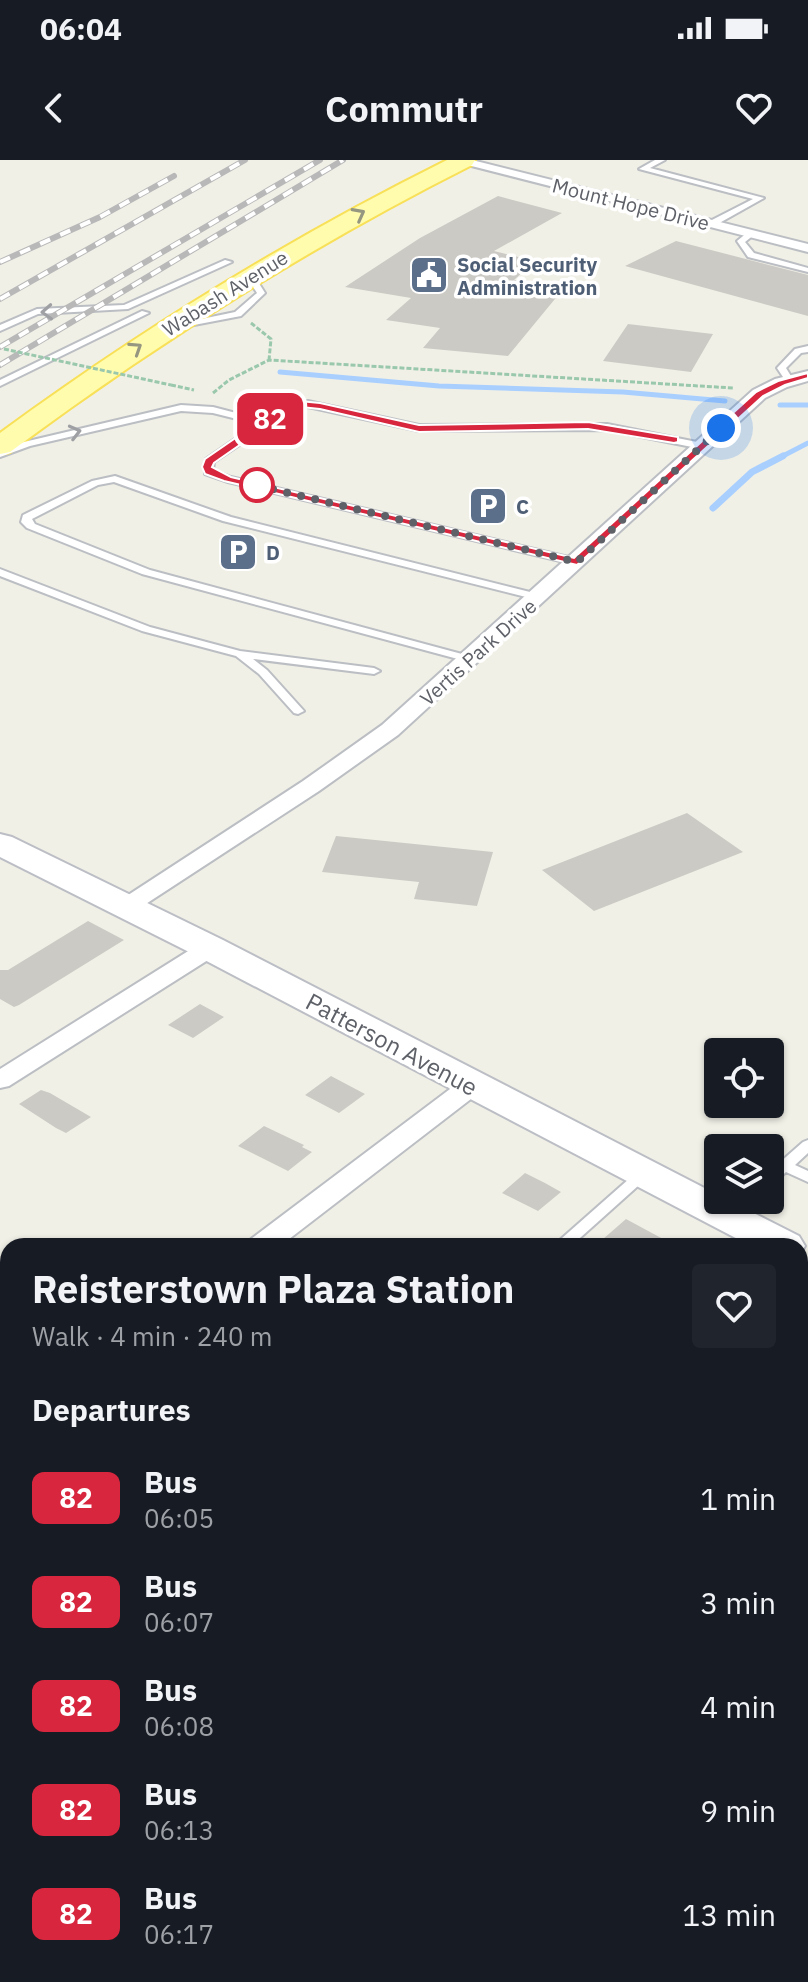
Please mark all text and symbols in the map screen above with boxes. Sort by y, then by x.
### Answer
text: 06:04 [40,9,122,48]
text: Commutr [325,85,483,132]
icon: back [32,86,76,130]
icon: heart [732,86,776,130]
street label: Mount Hope Drive [550,171,712,237]
one-way arrow [350,209,365,224]
street label: Wabash Avenue [157,244,293,342]
place label: Social Security Administration [457,251,597,301]
public building icon: Social Security Administration [408,254,450,296]
one-way arrow [40,303,53,320]
one-way arrow [127,343,142,358]
line badge: 82 [234,393,306,445]
text: 82 [253,400,287,437]
your location [701,408,741,448]
one-way arrow [67,425,81,442]
unlabelled marker [240,468,274,502]
parking icon: C [467,485,509,527]
place label: C [516,493,529,520]
parking icon: D [217,531,259,573]
place label: D [266,539,280,566]
street label: Vertis Park Drive [414,592,542,712]
street label: Patterson Avenue [301,985,483,1103]
map controls [704,1038,784,1214]
button: locate [704,1038,784,1118]
button: layers [704,1134,784,1214]
text: Reisterstown Plaza Station [32,1264,514,1313]
button: heart [692,1264,776,1348]
text: Walk · 4 min · 240 m [32,1319,272,1353]
text: Departures [32,1390,191,1429]
text: Bus [144,1462,197,1501]
text: 82 [59,1479,93,1516]
text: 1 min [700,1479,776,1518]
text: 06:05 [144,1501,214,1535]
text: Bus [144,1566,197,1605]
text: 82 [59,1583,93,1620]
text: 3 min [700,1583,776,1622]
text: 06:07 [144,1605,214,1639]
text: Bus [144,1670,197,1709]
text: 82 [59,1687,93,1724]
text: 4 min [700,1687,776,1726]
text: 06:08 [144,1709,214,1743]
text: Bus [144,1774,197,1813]
text: 82 [59,1791,93,1828]
text: 9 min [700,1791,776,1830]
text: 06:13 [144,1813,214,1847]
text: Bus [144,1878,197,1917]
text: 82 [59,1895,93,1932]
text: 13 min [682,1895,776,1934]
text: 06:17 [144,1917,214,1951]

